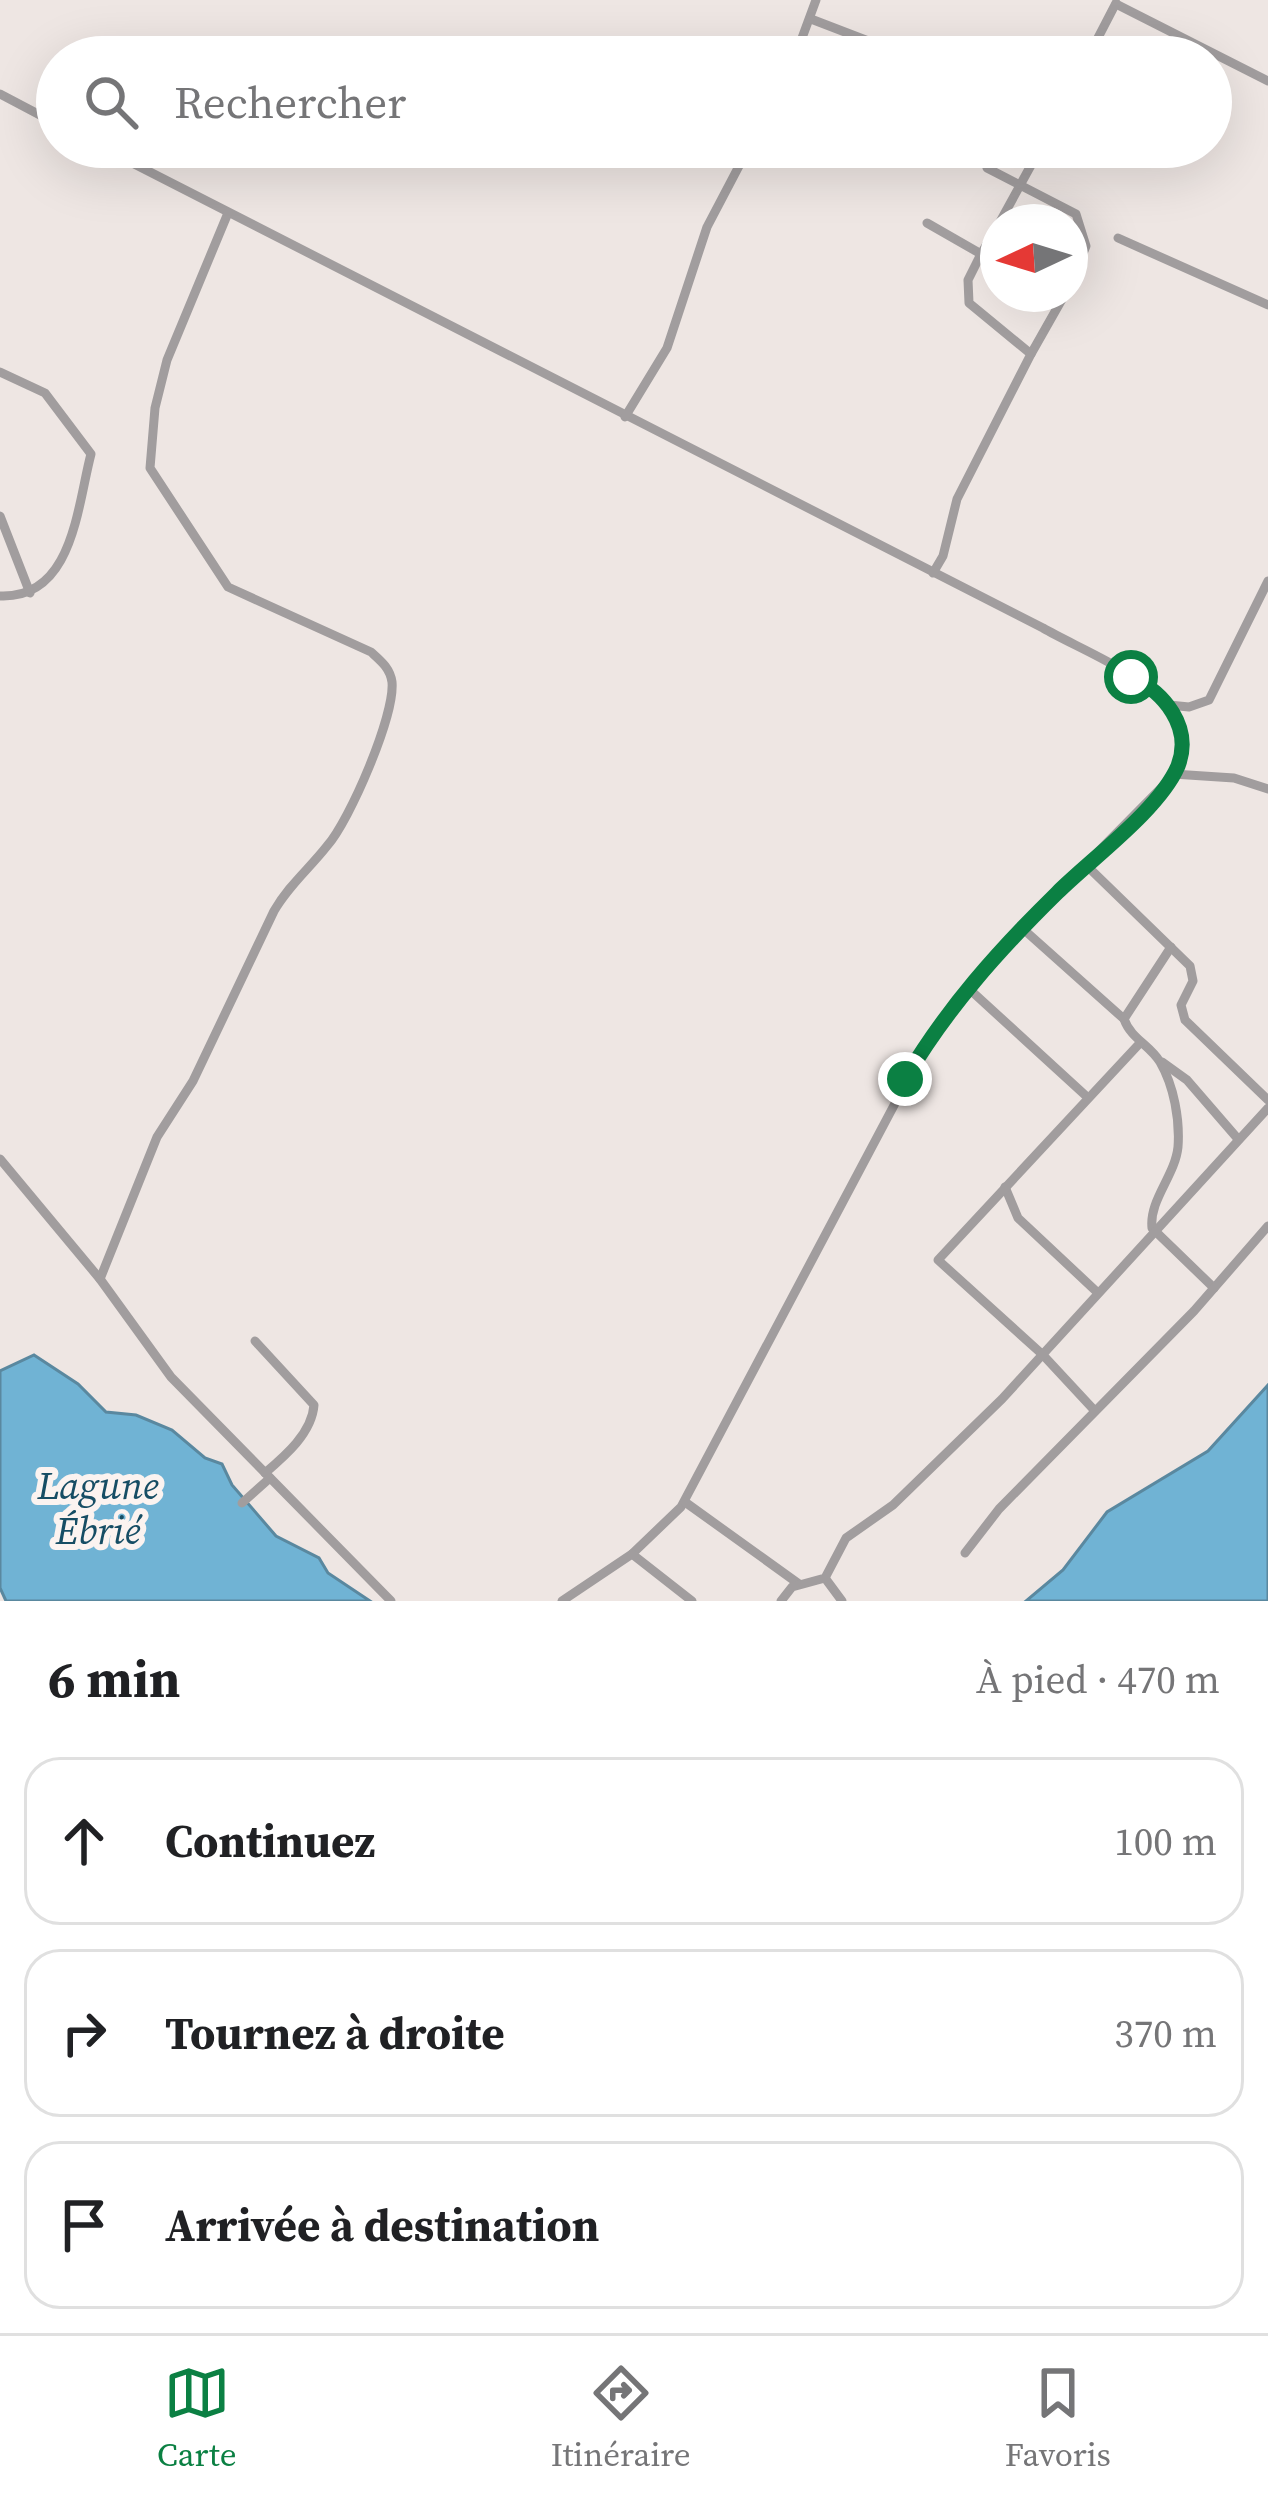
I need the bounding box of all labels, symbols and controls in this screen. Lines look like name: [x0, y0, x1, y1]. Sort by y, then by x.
search box: [36, 36, 1232, 168]
icon: search: [78, 69, 144, 135]
text: Rechercher: [174, 71, 406, 133]
north arrow: [980, 204, 1088, 312]
route start: [1104, 650, 1158, 704]
route end: [878, 1052, 932, 1106]
water label: Lagune Ébrié: [36, 1459, 159, 1557]
text: 6 min: [48, 1644, 180, 1714]
text: À pied · 470 m: [976, 1653, 1220, 1706]
icon: ahead: [51, 1808, 117, 1874]
text: Continuez: [165, 1810, 375, 1872]
text: 100 m: [1114, 1815, 1217, 1868]
icon: right: [51, 2000, 117, 2066]
text: Tournez à droite: [165, 2002, 505, 2064]
text: 370 m: [1114, 2007, 1217, 2060]
icon: arrive: [51, 2192, 117, 2258]
text: Arrivée à destination: [165, 2194, 599, 2256]
tab: Carte: [157, 2360, 237, 2477]
tab: Itinéraire: [551, 2360, 691, 2477]
tab: Favoris: [1005, 2360, 1111, 2477]

